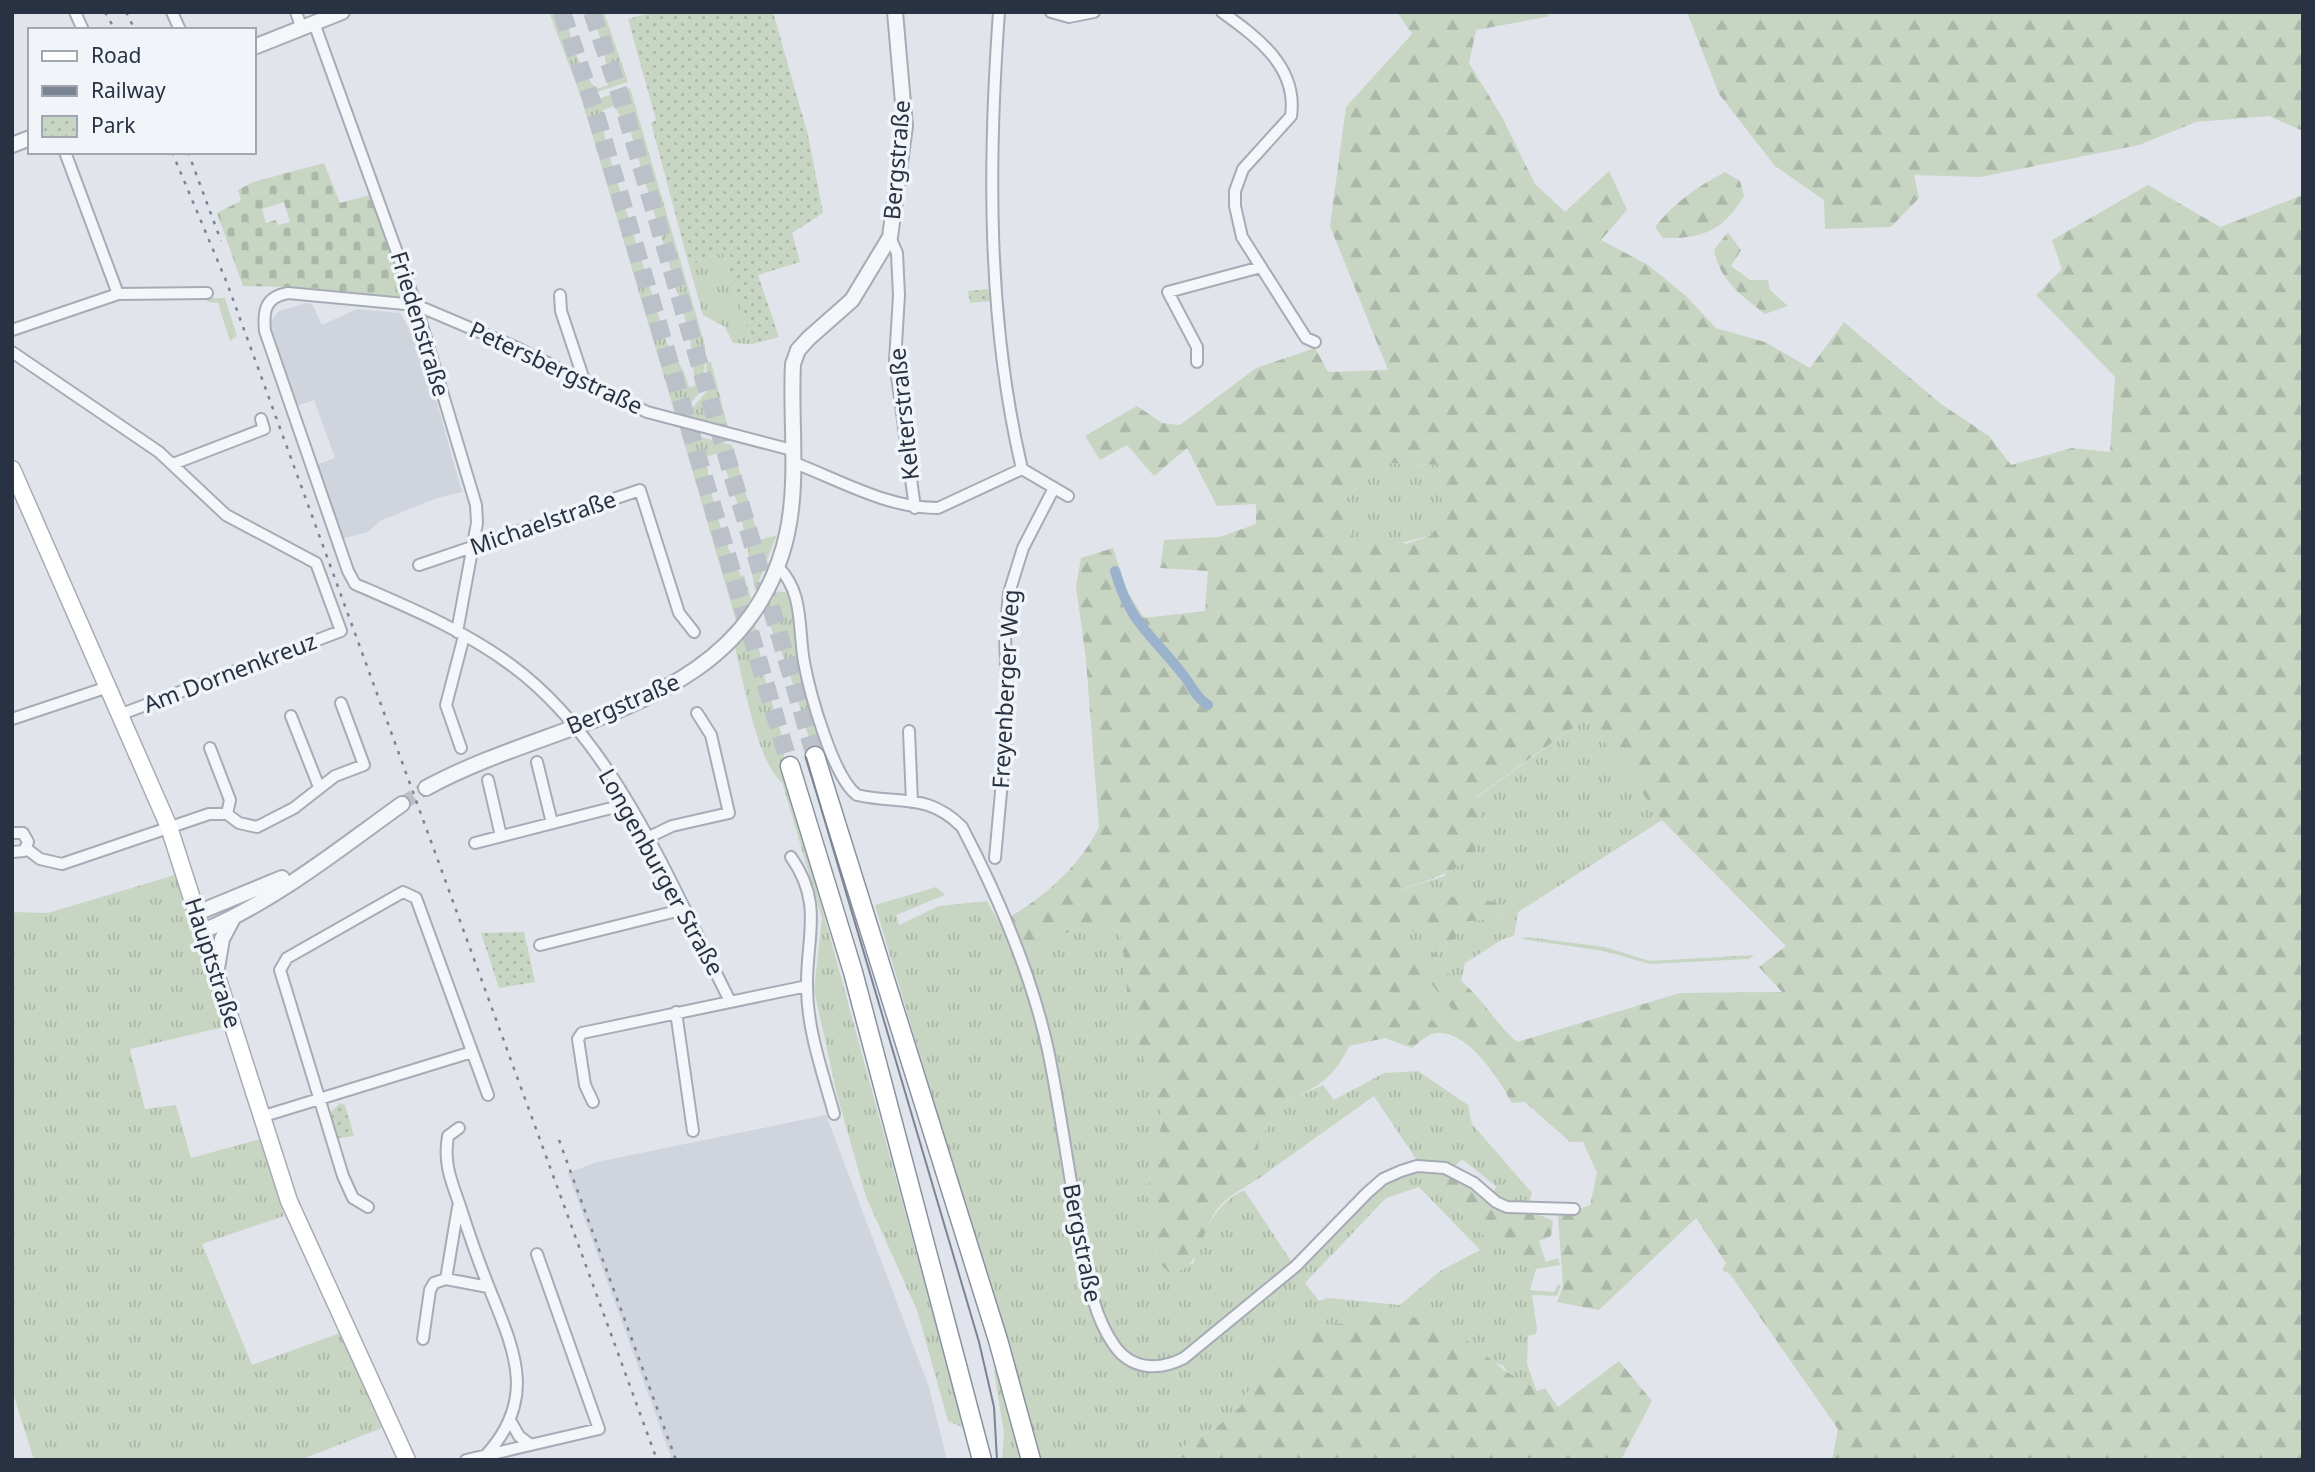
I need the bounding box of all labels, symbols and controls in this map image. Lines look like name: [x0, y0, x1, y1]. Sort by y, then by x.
legend: [28, 28, 256, 154]
text: Road: [91, 41, 141, 69]
text: Railway: [91, 76, 166, 104]
street label: Bergstraße: [875, 99, 917, 221]
text: Park: [91, 111, 136, 139]
street label: Friedenstraße: [384, 247, 458, 400]
street label: Petersbergstraße: [464, 313, 648, 421]
street label: Kelterstraße: [880, 346, 926, 482]
street label: Michaelstraße: [465, 482, 620, 562]
street label: Freyenberger Weg: [984, 589, 1026, 789]
street label: Am Dornenkreuz: [138, 624, 321, 720]
street label: Bergstraße: [561, 665, 684, 741]
street label: Longenburger Straße: [592, 762, 732, 981]
street label: Hauptstraße: [178, 893, 250, 1032]
street label: Bergstraße: [1056, 1181, 1110, 1305]

